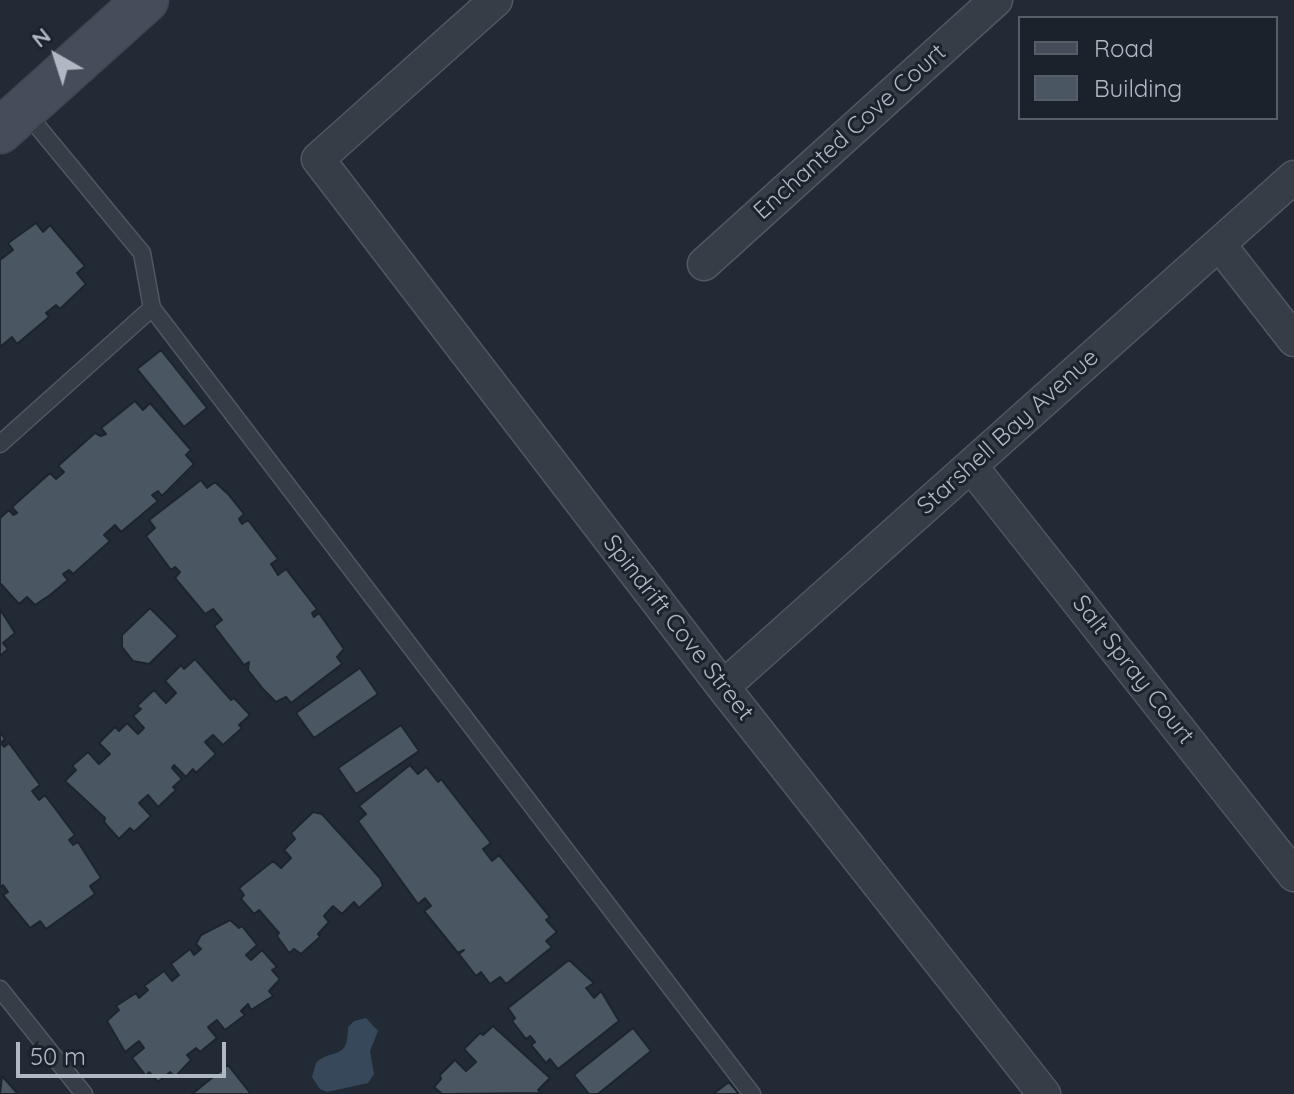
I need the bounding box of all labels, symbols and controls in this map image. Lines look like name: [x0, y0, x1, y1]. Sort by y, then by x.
north arrow: [16, 16, 96, 96]
legend: [1018, 16, 1278, 120]
text: N: [26, 21, 56, 53]
text: Road: [1094, 33, 1154, 63]
street label: Enchanted Cove Court: [748, 38, 952, 226]
text: Building: [1094, 73, 1182, 103]
street label: Starshell Bay Avenue: [911, 343, 1105, 521]
street label: Spindrift Cove Street: [597, 529, 759, 727]
street label: Salt Spray Court: [1066, 590, 1200, 750]
scale bar: [20, 1026, 230, 1076]
text: 50 m: [30, 1041, 86, 1071]

